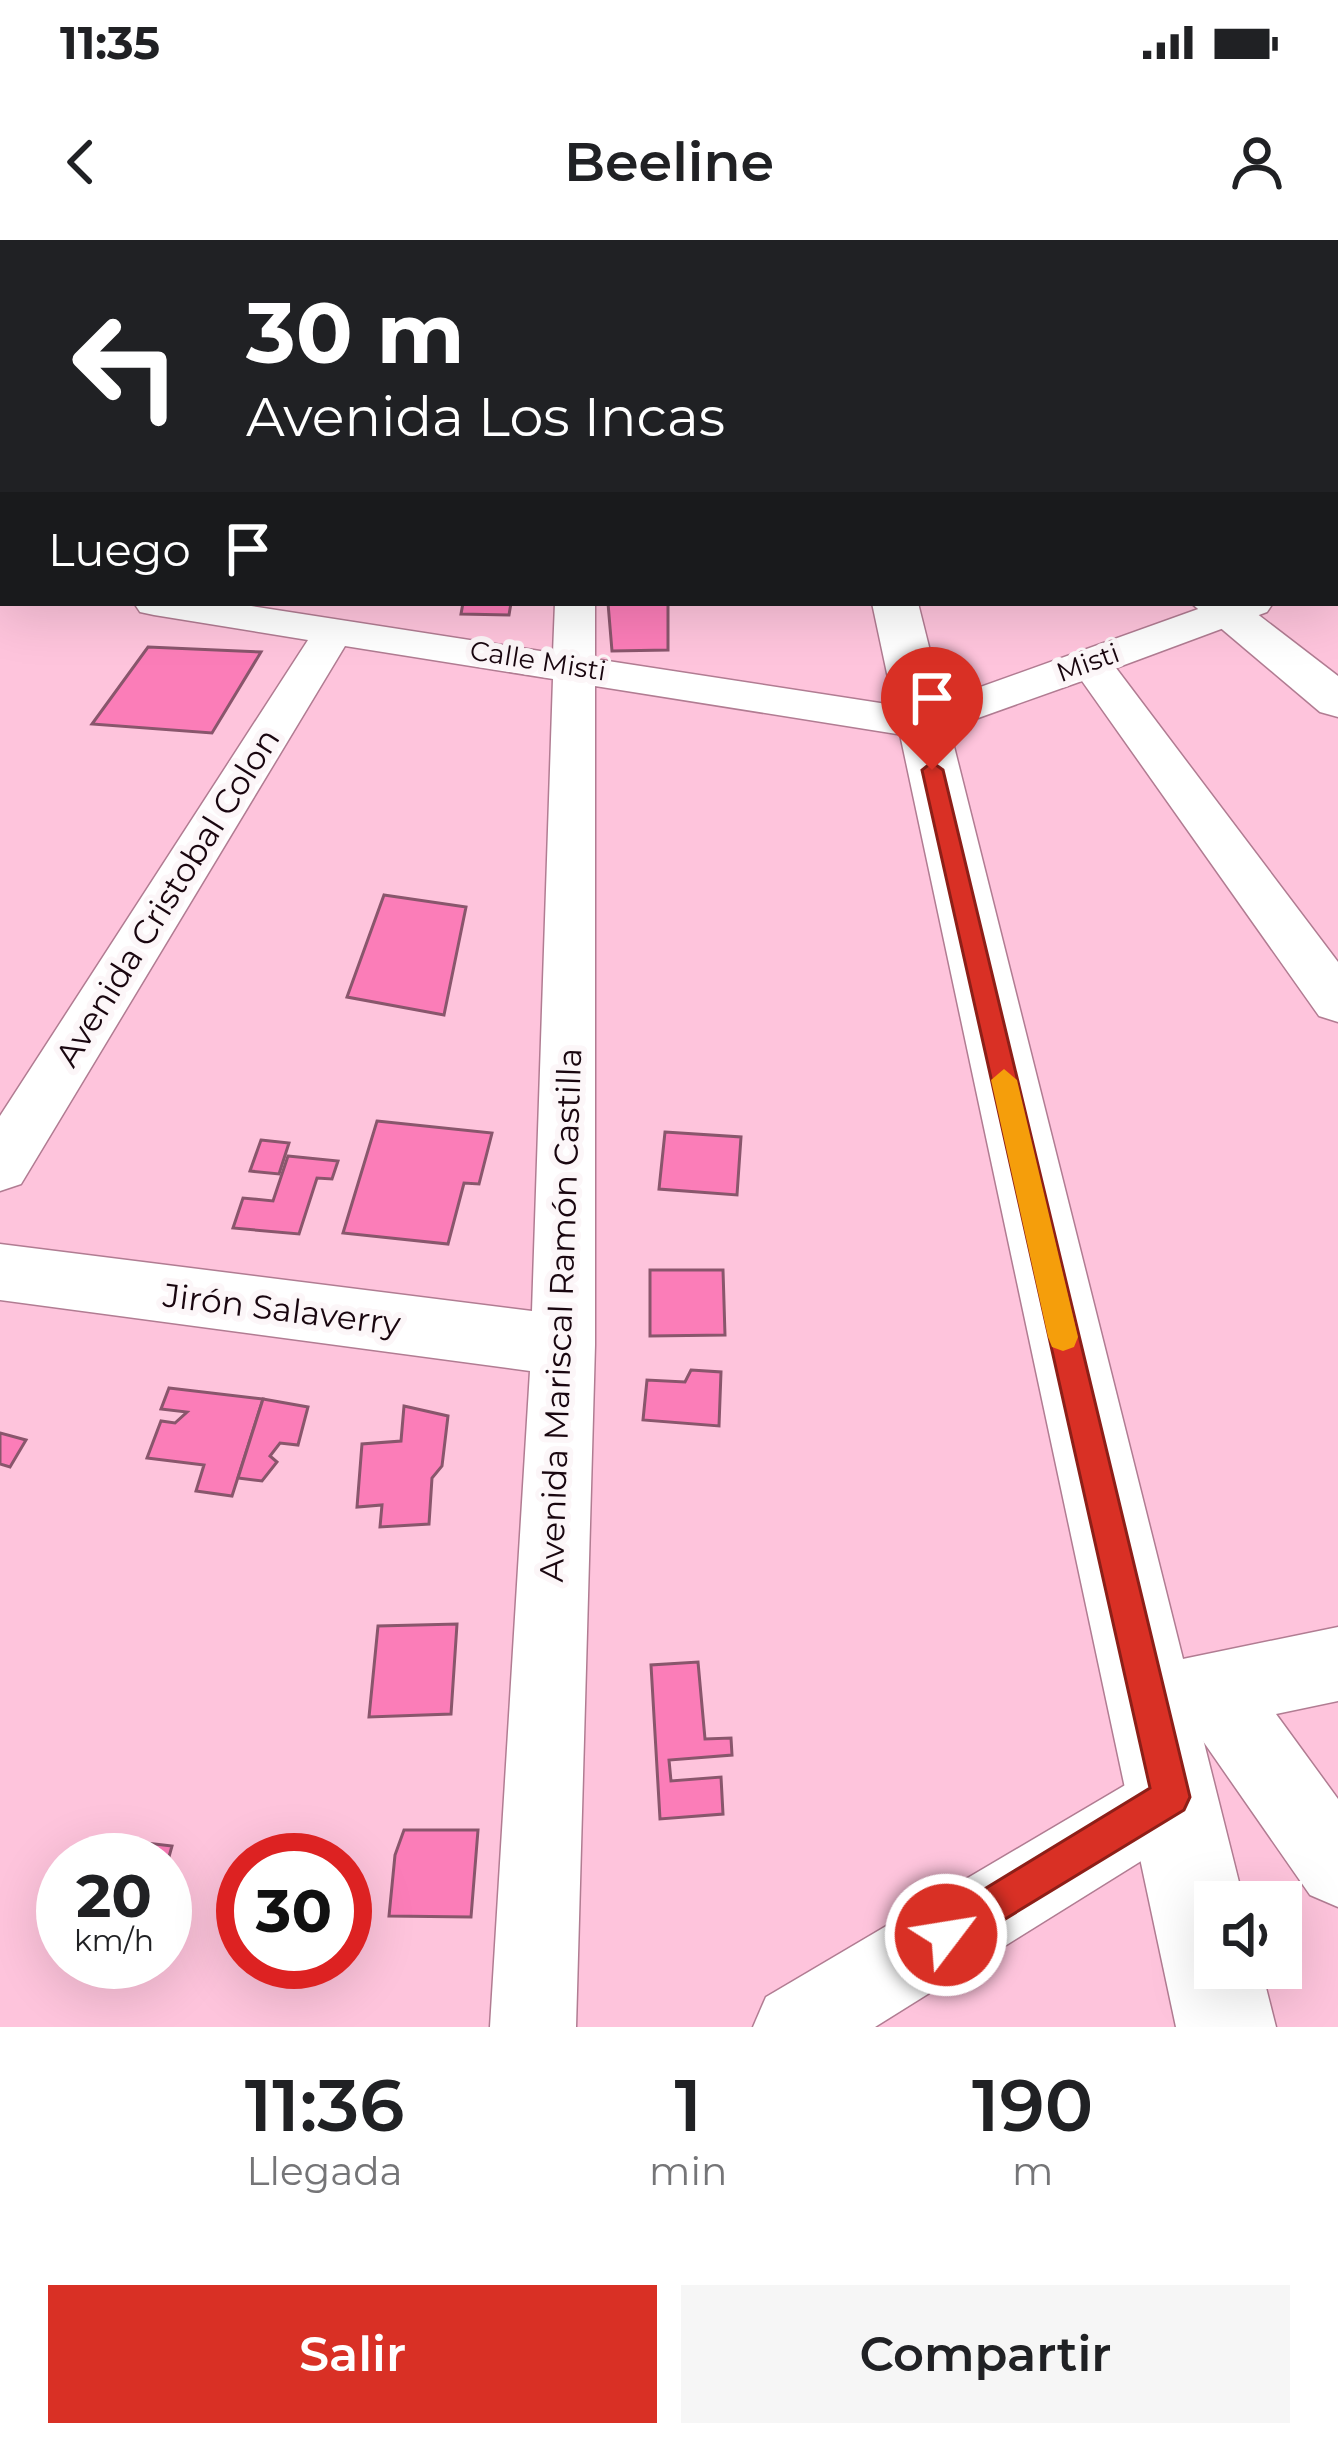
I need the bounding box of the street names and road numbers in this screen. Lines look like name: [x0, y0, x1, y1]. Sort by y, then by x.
street label: Calle Misti: [468, 633, 608, 688]
street label: Misti: [1052, 636, 1124, 689]
street label: Avenida Cristobal Colon: [46, 721, 288, 1073]
street label: Avenida Mariscal Ramón Castilla: [531, 1047, 589, 1583]
street label: Jirón Salaverry: [160, 1274, 403, 1343]

